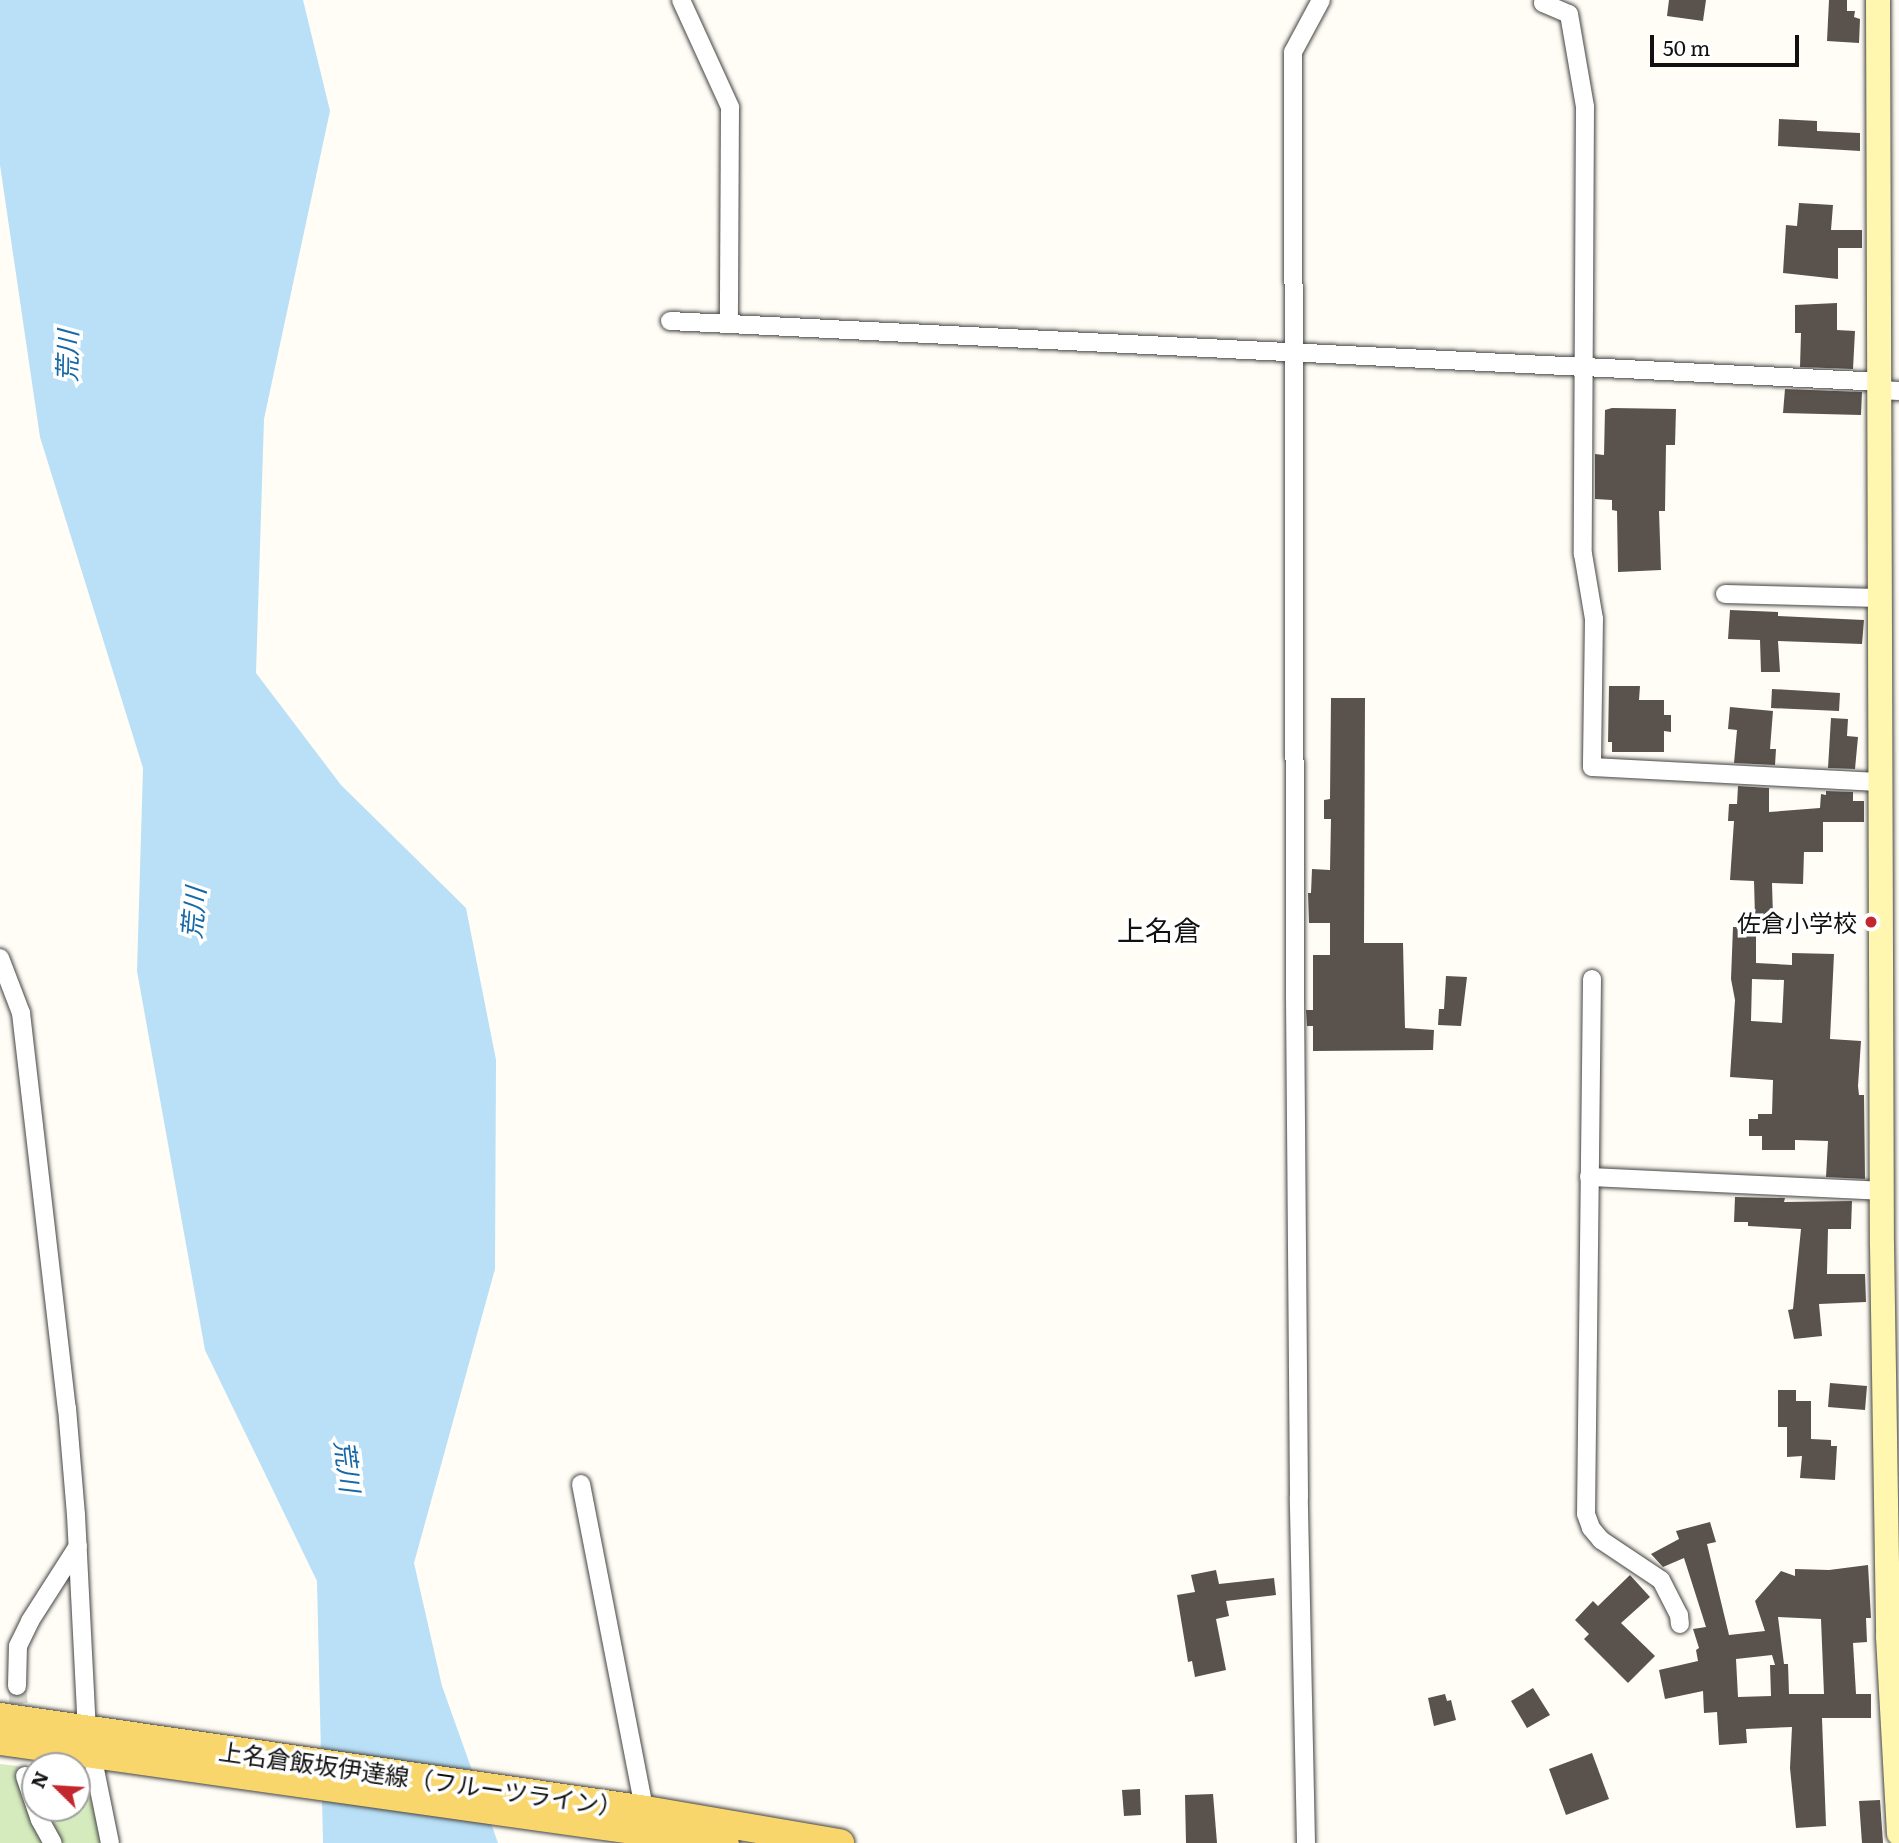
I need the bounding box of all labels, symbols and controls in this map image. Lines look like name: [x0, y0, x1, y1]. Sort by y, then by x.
scale bar: [1654, 21, 1803, 65]
text: 50 m: [1663, 31, 1710, 62]
water label: 荒川: [50, 330, 82, 382]
water label: 荒川: [174, 886, 210, 940]
place label: 佐倉小学校: [1737, 908, 1857, 936]
district label: 上名倉: [1117, 912, 1201, 946]
marker: 佐倉小学校: [1863, 914, 1879, 930]
water label: 荒川: [330, 1438, 368, 1494]
street label: 上名倉飯坂伊達線（フルーツライン）: [217, 1735, 625, 1821]
north arrow: [21, 1752, 91, 1822]
text: N: [23, 1766, 55, 1792]

